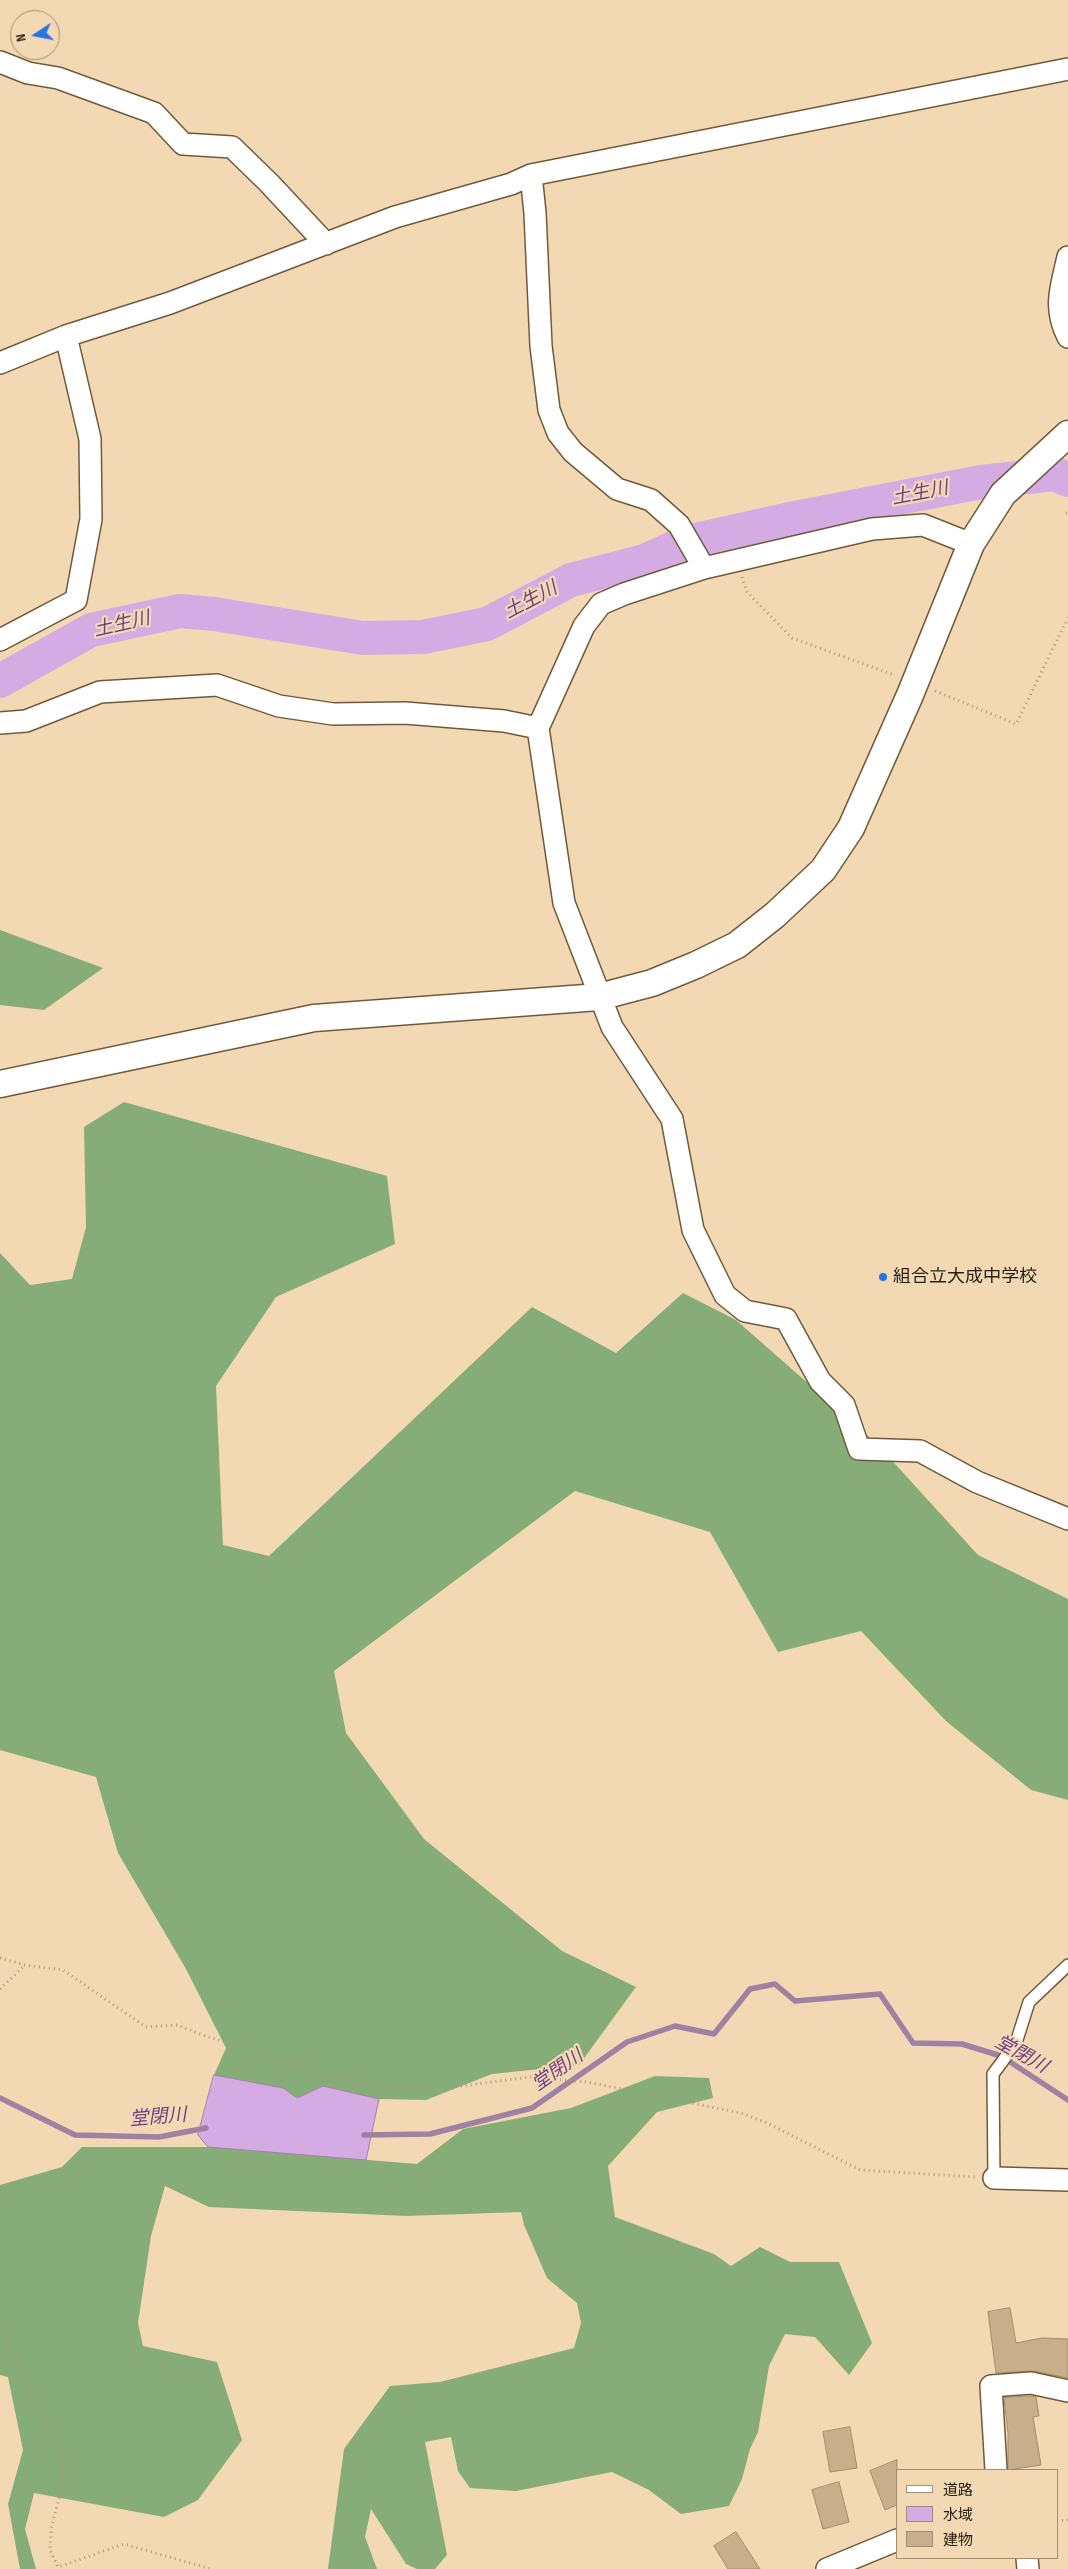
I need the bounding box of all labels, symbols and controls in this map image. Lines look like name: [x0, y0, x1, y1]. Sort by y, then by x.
north arrow: [10, 10, 60, 60]
text: N: [12, 32, 30, 43]
water label: 土生川: [890, 477, 950, 511]
water label: 土生川: [500, 578, 562, 624]
water label: 土生川: [92, 607, 152, 643]
place label: 組合立大成中学校: [893, 1266, 1037, 1288]
marker: 組合立大成中学校: [877, 1271, 889, 1283]
water label: 堂閉川: [991, 2031, 1051, 2079]
water label: 堂閉川: [528, 2045, 588, 2097]
water label: 堂閉川: [129, 2104, 187, 2132]
legend: [896, 2469, 1058, 2559]
text: 道路: [943, 2481, 973, 2500]
text: 水域: [943, 2506, 973, 2525]
text: 建物: [943, 2531, 973, 2550]

